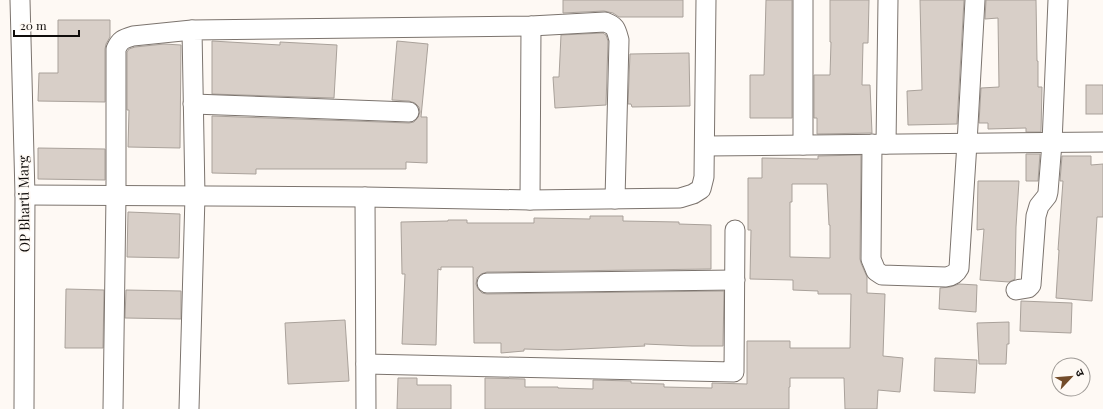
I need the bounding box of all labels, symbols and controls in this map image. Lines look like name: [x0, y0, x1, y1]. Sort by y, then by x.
scale bar: [14, 12, 79, 38]
text: 20 m: [20, 17, 47, 33]
street label: OP Bharti Marg: [13, 155, 34, 253]
north arrow: [1051, 357, 1091, 397]
text: उ: [1072, 366, 1089, 379]

